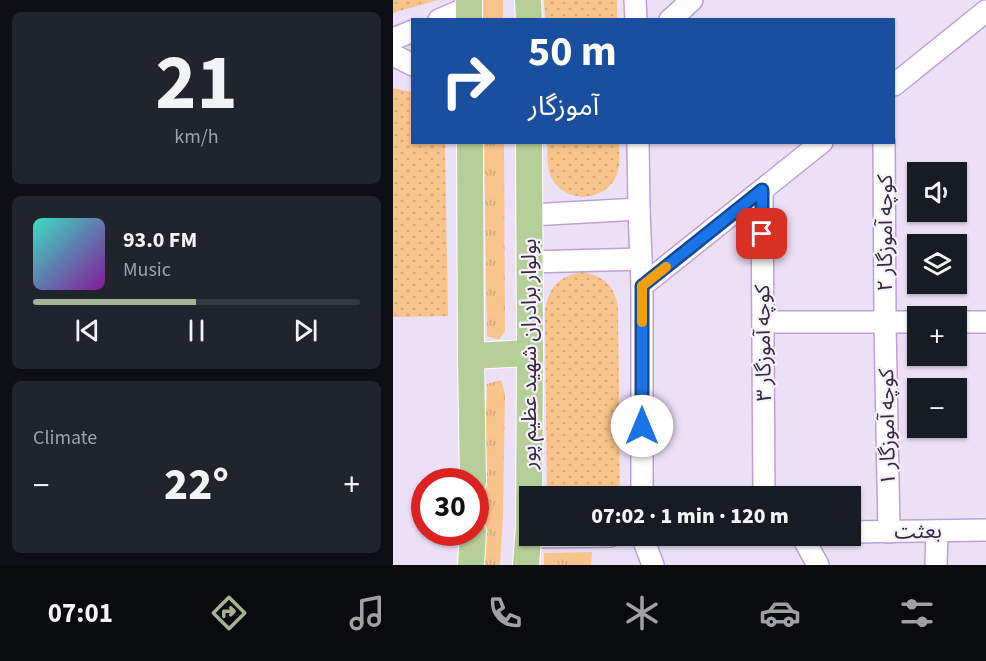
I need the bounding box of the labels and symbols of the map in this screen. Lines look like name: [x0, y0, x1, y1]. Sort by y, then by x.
street label: کوچه آموزگار ۲: [870, 174, 900, 291]
pin: [736, 208, 787, 259]
street label: بولوار برادران شهید عظیم‌ پور: [514, 239, 544, 470]
street label: کوچه آموزگار ۳: [747, 284, 779, 402]
street label: کوچه آموزگار ۱: [871, 368, 903, 486]
position arrow: [610, 394, 674, 458]
speed limit sign: 30: [411, 468, 489, 546]
street label: بعثت: [894, 516, 942, 546]

